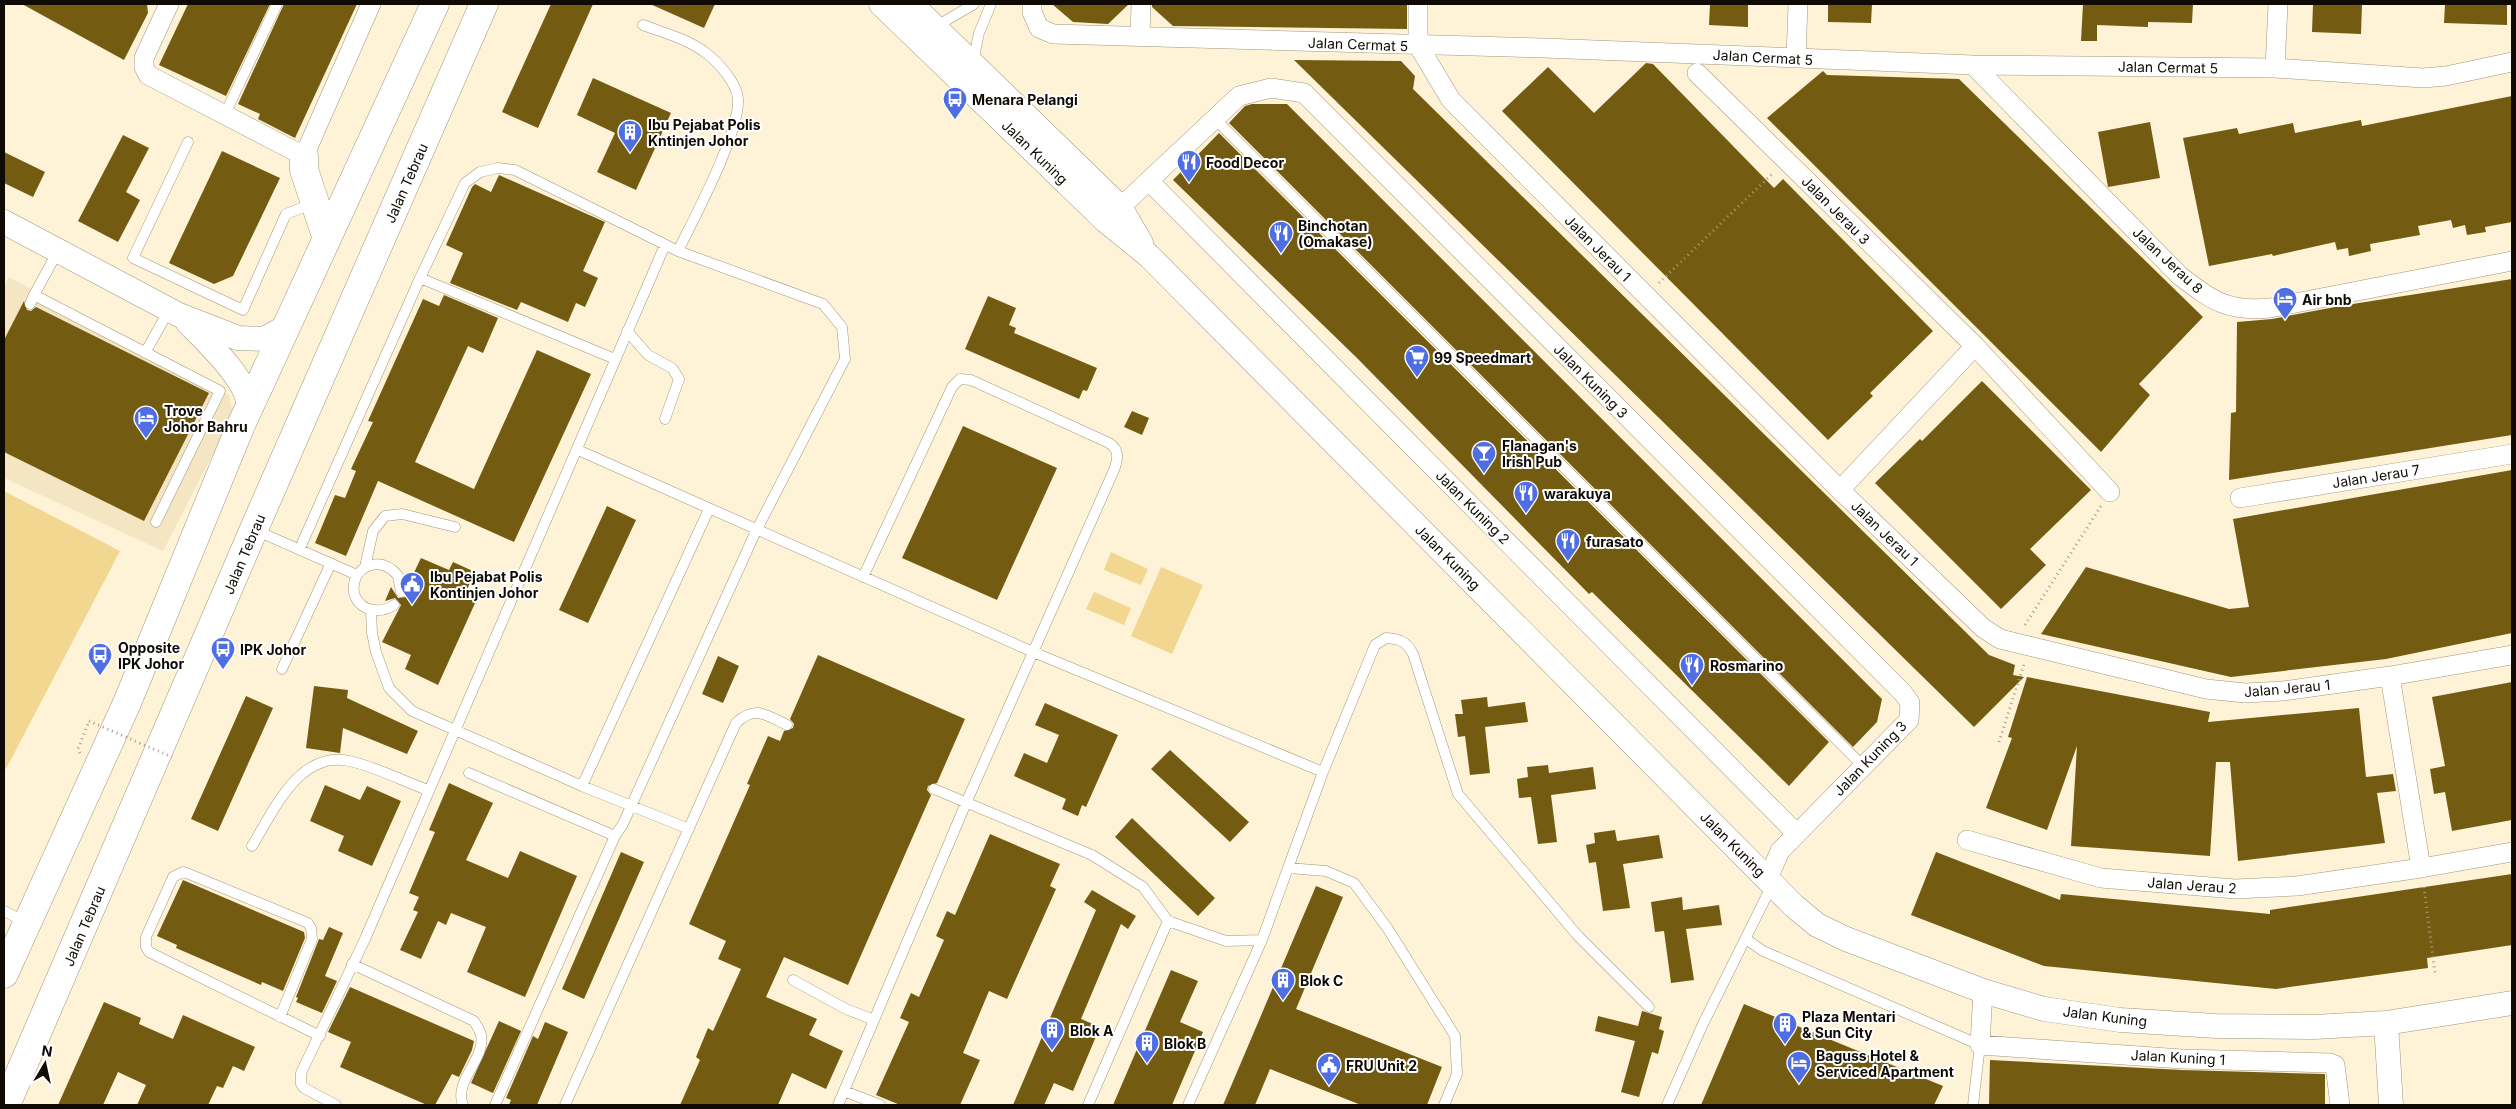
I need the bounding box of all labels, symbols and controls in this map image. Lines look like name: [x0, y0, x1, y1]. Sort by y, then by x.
street label: Jalan Cermat 5: [1308, 34, 1408, 54]
street label: Jalan Cermat 5: [1712, 46, 1814, 68]
street label: Jalan Cermat 5: [2118, 58, 2218, 76]
bus stop icon: Menara Pelangi: [942, 86, 968, 120]
place label: Menara Pelangi: [972, 91, 1078, 108]
place label: Ibu Pejabat Polis Kntinjen Johor: [648, 116, 761, 149]
street label: Jalan Kuning: [999, 116, 1071, 188]
building icon: Ibu Pejabat Polis Kntinjen Johor: [617, 119, 643, 153]
street label: Jalan Tebrau: [381, 141, 431, 225]
restaurant icon: Food Decor: [1176, 149, 1202, 183]
place label: Food Decor: [1206, 154, 1284, 171]
street label: Jalan Jerau 3: [1798, 172, 1874, 248]
street label: Jalan Jerau 1: [1561, 211, 1635, 285]
place label: Binchotan (Omakase): [1298, 217, 1373, 250]
restaurant icon: Binchotan (Omakase): [1268, 220, 1294, 254]
street label: Jalan Jerau 8: [2129, 223, 2207, 297]
hotel icon: Air bnb: [2272, 286, 2298, 320]
place label: Air bnb: [2302, 291, 2352, 308]
street label: Jalan Kuning 3: [1550, 340, 1632, 422]
supermarket icon: 99 Speedmart: [1404, 344, 1430, 378]
place label: 99 Speedmart: [1434, 349, 1531, 366]
place label: Trove Johor Bahru: [164, 402, 248, 435]
hotel icon: Trove Johor Bahru: [133, 405, 159, 439]
place label: Flanagan's Irish Pub: [1502, 437, 1577, 470]
bar icon: Flanagan's Irish Pub: [1471, 440, 1497, 474]
street label: Jalan Jerau 7: [2331, 461, 2421, 491]
street label: Jalan Kuning 2: [1433, 467, 1513, 547]
restaurant icon: warakuya: [1513, 480, 1539, 514]
place label: warakuya: [1544, 485, 1611, 502]
street label: Jalan Jerau 1: [1848, 497, 1922, 569]
street label: Jalan Tebrau: [219, 511, 269, 597]
street label: Jalan Kuning: [1412, 521, 1484, 593]
restaurant icon: furasato: [1555, 528, 1581, 562]
place label: furasato: [1586, 533, 1644, 550]
place label: Ibu Pejabat Polis Kontinjen Johor: [430, 568, 543, 601]
public building icon: Ibu Pejabat Polis Kontinjen Johor: [399, 571, 425, 605]
bus stop icon: IPK Johor: [210, 636, 236, 670]
place label: Opposite IPK Johor: [118, 639, 184, 672]
place label: IPK Johor: [240, 641, 306, 658]
bus stop icon: Opposite IPK Johor: [87, 642, 113, 676]
restaurant icon: Rosmarino: [1679, 652, 1705, 686]
place label: Rosmarino: [1710, 657, 1784, 674]
street label: Jalan Jerau 1: [2243, 676, 2331, 700]
street label: Jalan Kuning 3: [1830, 717, 1910, 799]
street label: Jalan Kuning: [1697, 808, 1769, 880]
street label: Jalan Jerau 2: [2147, 873, 2237, 897]
street label: Jalan Tebrau: [59, 883, 109, 969]
building icon: Blok C: [1270, 967, 1296, 1001]
place label: Blok C: [1300, 972, 1343, 989]
street label: Jalan Kuning: [2062, 1002, 2148, 1030]
place label: Plaza Mentari & Sun City: [1802, 1008, 1896, 1041]
building icon: Plaza Mentari & Sun City: [1772, 1011, 1798, 1045]
building icon: Blok A: [1039, 1017, 1065, 1051]
place label: Blok A: [1070, 1022, 1114, 1039]
building icon: Blok B: [1134, 1030, 1160, 1064]
place label: Blok B: [1164, 1035, 1206, 1052]
north arrow: [20, 1039, 70, 1089]
text: N: [41, 1041, 54, 1060]
street label: Jalan Kuning 1: [2130, 1046, 2226, 1068]
place label: Baguss Hotel & Serviced Apartment: [1816, 1047, 1954, 1080]
hotel icon: Baguss Hotel & Serviced Apartment: [1786, 1050, 1812, 1084]
public building icon: FRU Unit 2: [1316, 1052, 1342, 1086]
place label: FRU Unit 2: [1346, 1057, 1417, 1074]

